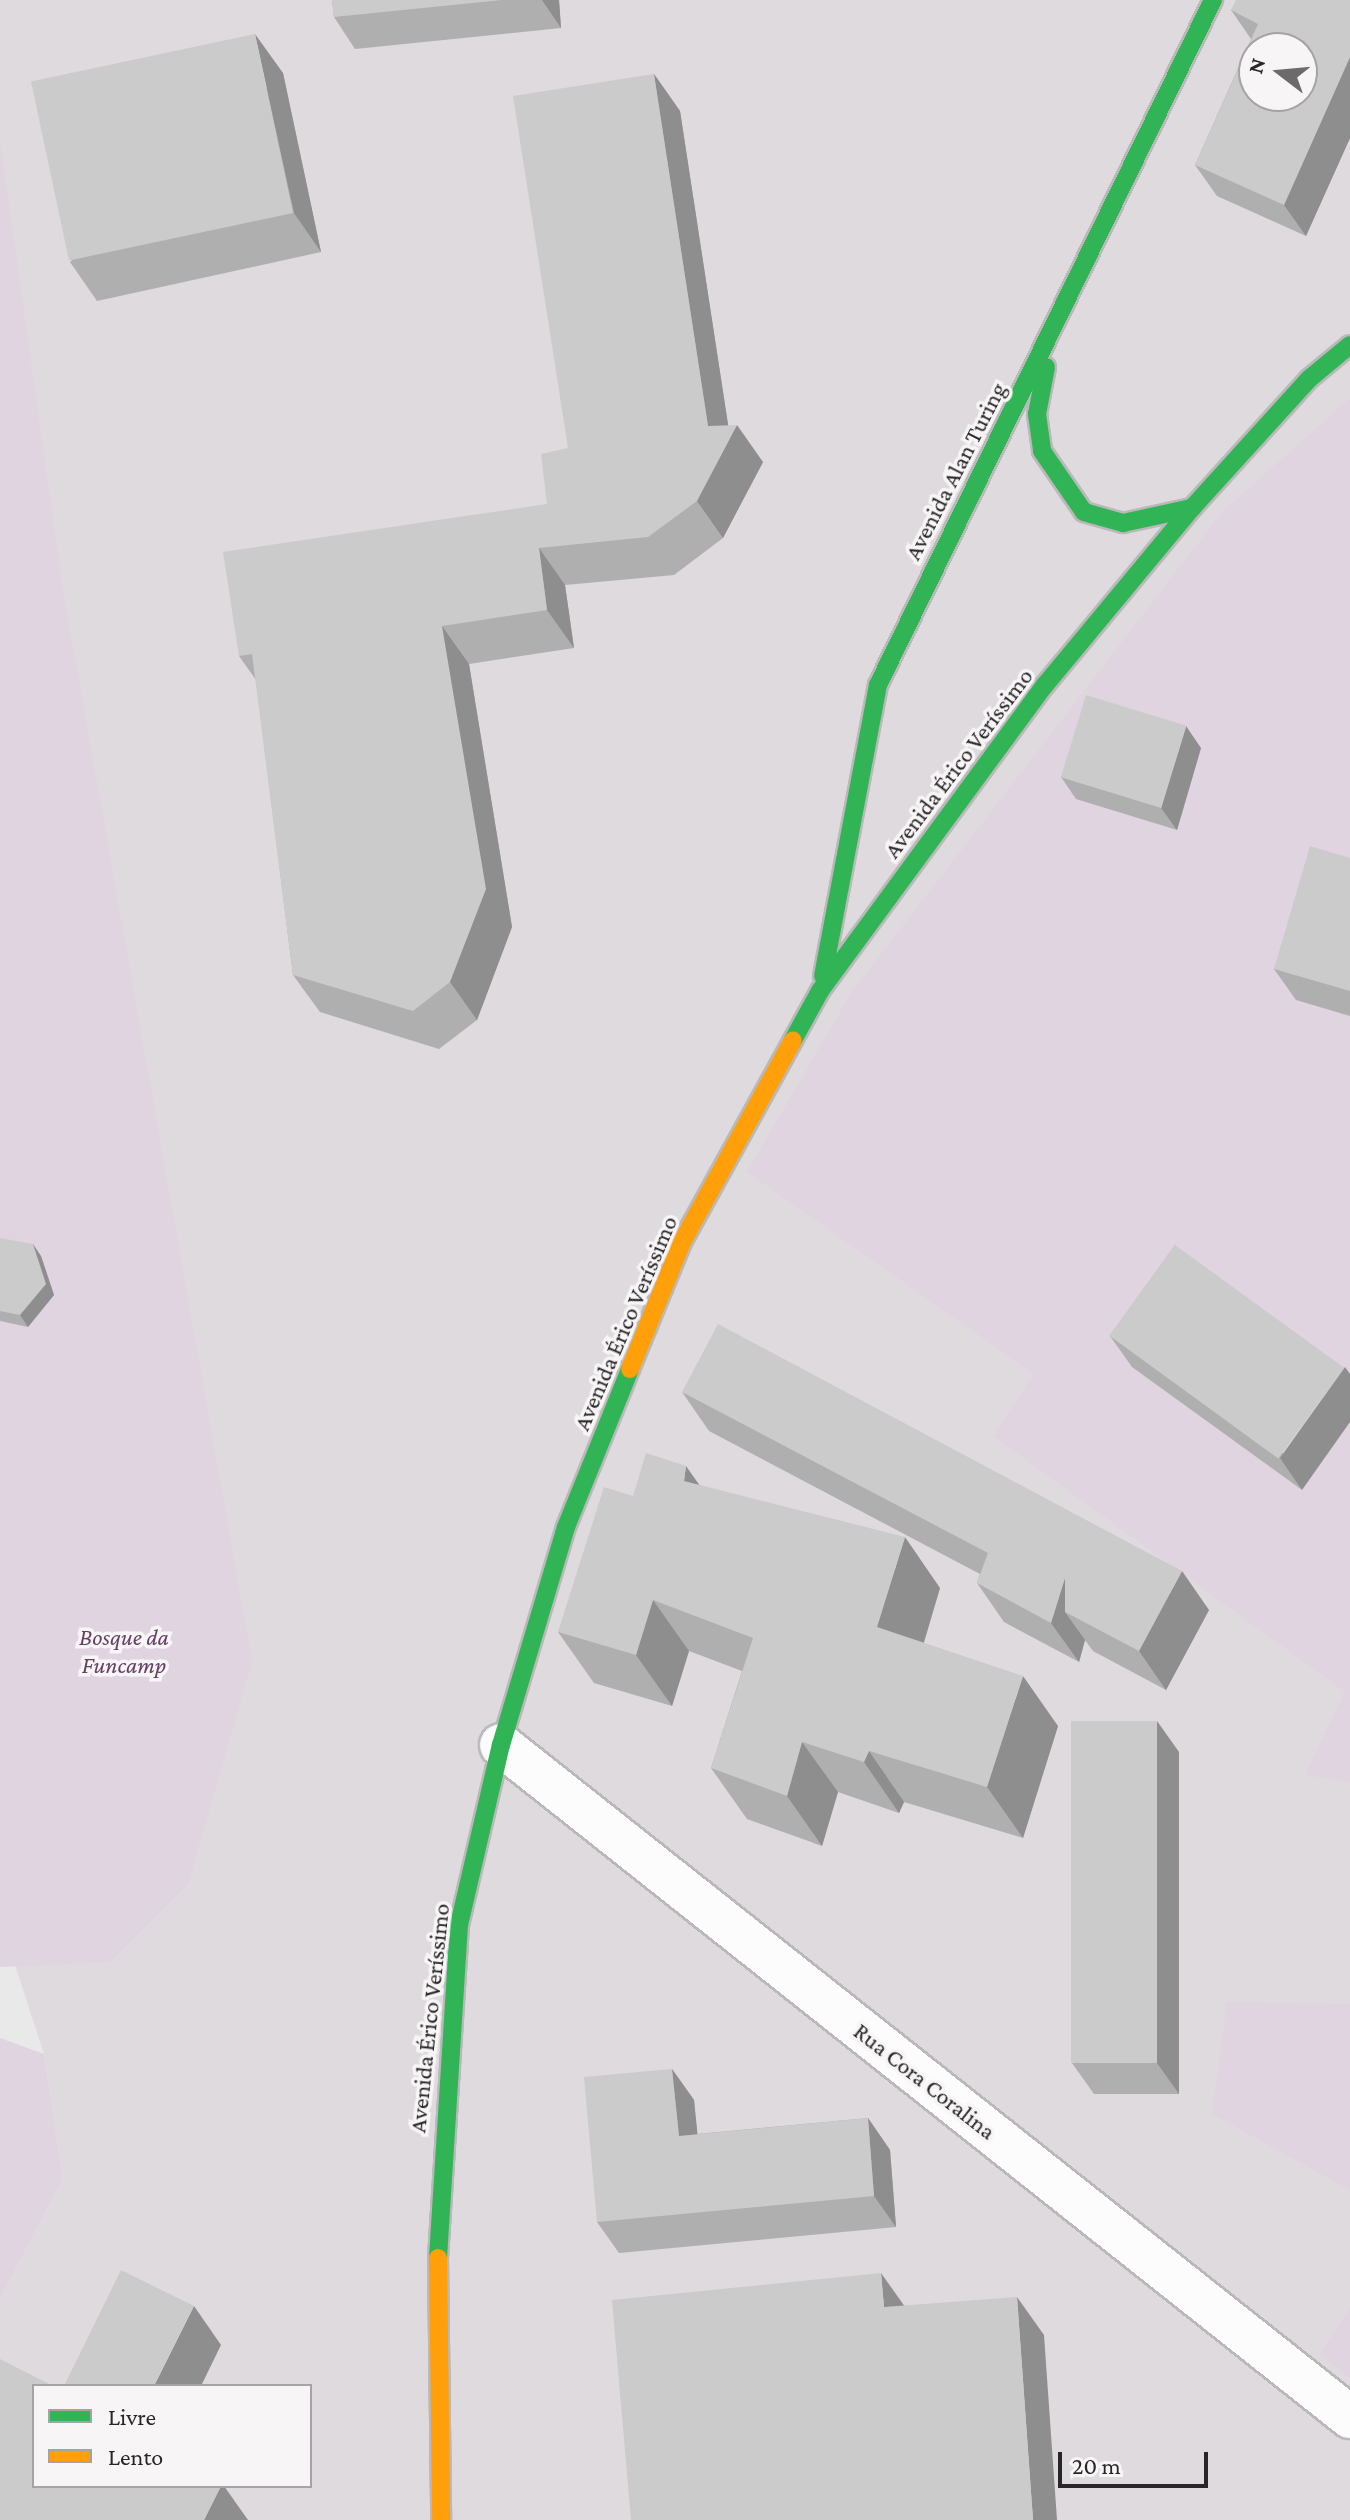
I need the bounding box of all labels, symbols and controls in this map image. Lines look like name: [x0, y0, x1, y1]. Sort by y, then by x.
north arrow: [1238, 32, 1318, 112]
text: N: [1242, 55, 1270, 76]
street label: Avenida Alan Turing: [898, 377, 1012, 565]
street label: Avenida Érico Veríssimo: [877, 662, 1039, 864]
street label: Avenida Érico Veríssimo: [567, 1211, 683, 1435]
park label: Bosque da Funcamp: [79, 1623, 169, 1679]
street label: Avenida Érico Veríssimo: [403, 1902, 455, 2134]
street label: Rua Cora Coralina: [848, 2017, 1002, 2145]
legend: [32, 2384, 312, 2488]
text: Livre: [108, 2403, 156, 2430]
scale bar: [1062, 2436, 1212, 2486]
text: Lento: [108, 2443, 163, 2470]
text: 20 m: [1072, 2452, 1121, 2479]

